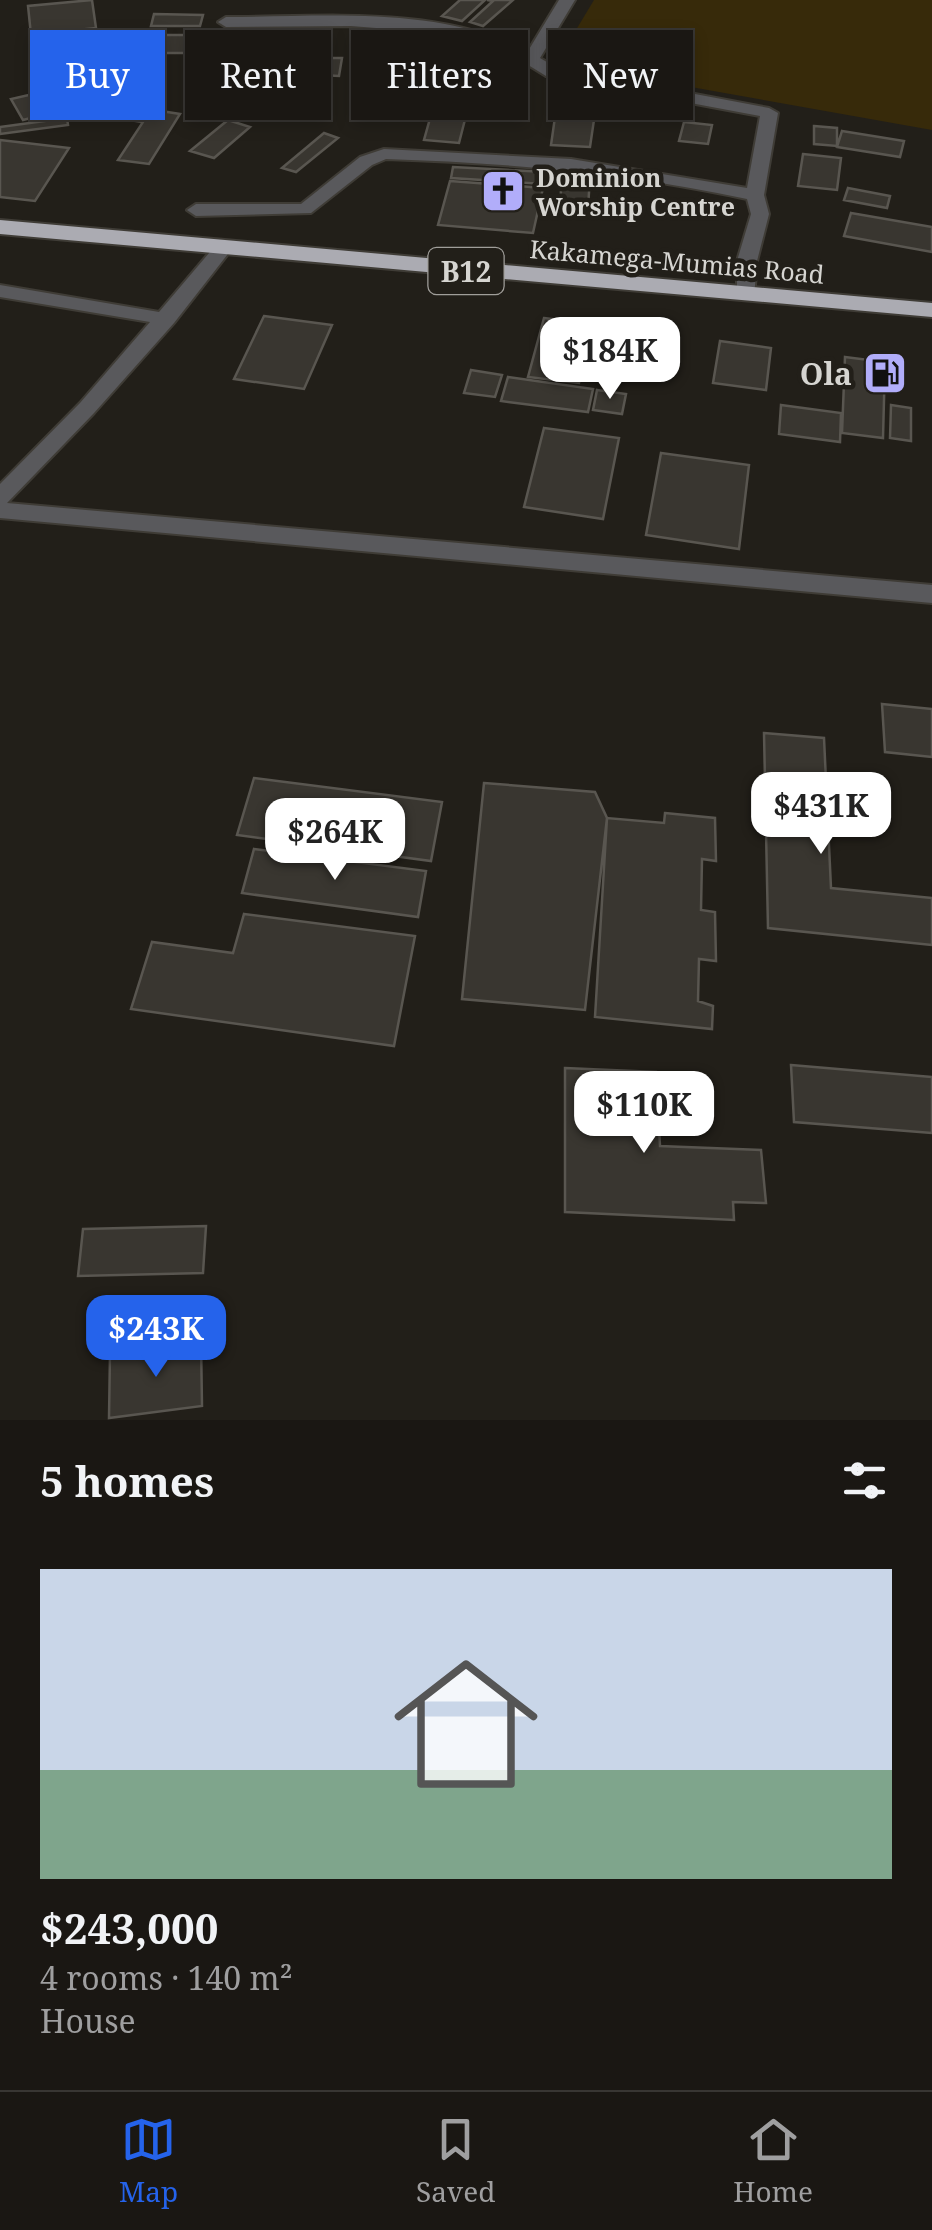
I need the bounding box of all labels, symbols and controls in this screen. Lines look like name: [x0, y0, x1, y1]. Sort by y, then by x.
chip: Buy: [30, 30, 165, 120]
chip: Rent: [185, 30, 331, 120]
chip: Filters: [351, 30, 528, 120]
chip: New: [548, 30, 693, 120]
place label: Dominion Worship Centre: [536, 160, 735, 223]
church icon: Dominion Worship Centre: [480, 168, 526, 214]
street label: Kakamega-Mumias Road: [528, 231, 826, 291]
road number: B12: [428, 248, 504, 294]
pin: $184K: [540, 317, 680, 402]
text: $184K: [562, 328, 658, 371]
fuel station icon: Ola: [862, 350, 908, 396]
place label: Ola: [800, 353, 852, 394]
pin: $431K: [751, 772, 891, 857]
text: $431K: [773, 783, 869, 826]
pin: $264K: [265, 798, 405, 883]
text: $264K: [287, 809, 383, 852]
pin: $110K: [574, 1071, 714, 1156]
text: $110K: [596, 1082, 692, 1125]
pin: $243K: [86, 1295, 226, 1380]
text: $243K: [108, 1306, 204, 1349]
text: 5 homes: [40, 1452, 214, 1509]
icon: filters: [837, 1453, 892, 1508]
icon: home: [376, 1634, 556, 1814]
text: $243,000: [40, 1899, 218, 1956]
text: 4 rooms · 140 m²: [40, 1956, 293, 1999]
text: House: [40, 1999, 136, 2042]
tab: Map: [119, 2112, 178, 2210]
tab: Saved: [416, 2112, 495, 2210]
tab: Home: [733, 2112, 813, 2210]

